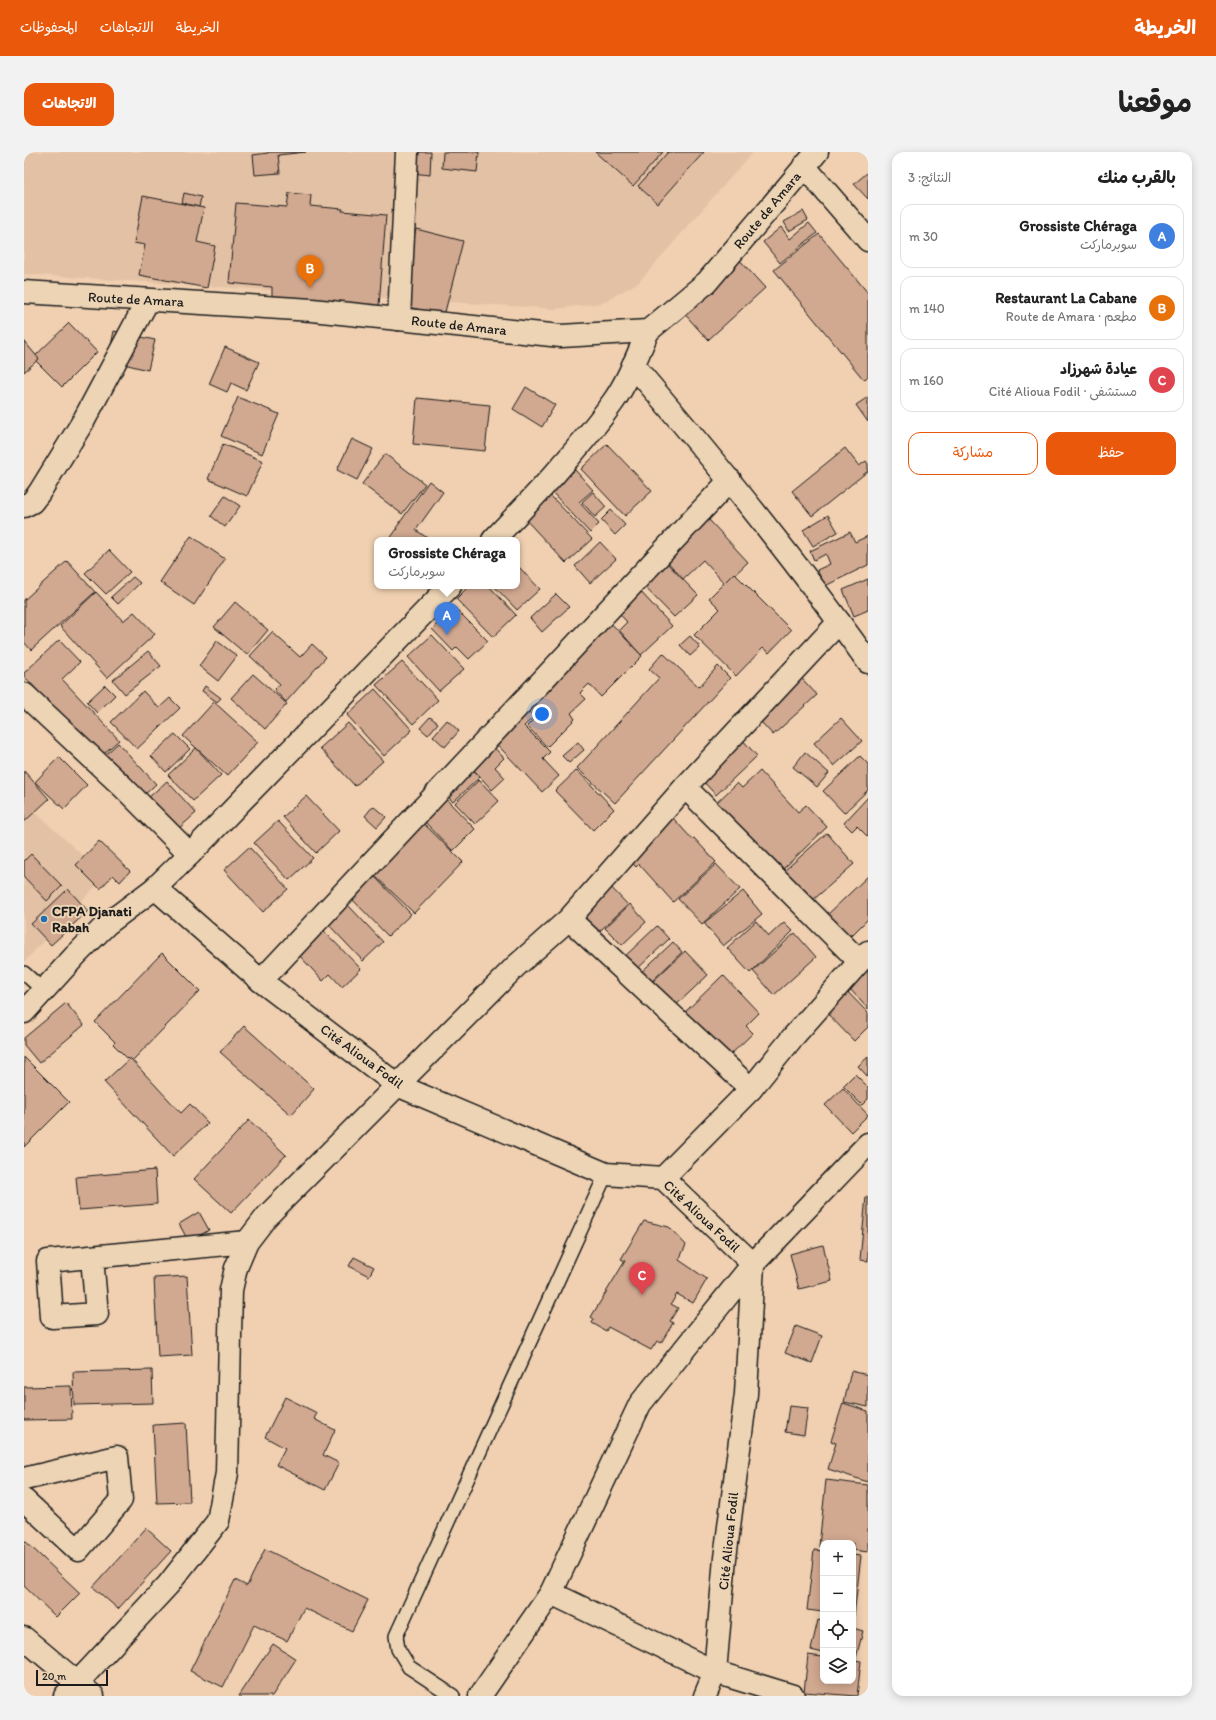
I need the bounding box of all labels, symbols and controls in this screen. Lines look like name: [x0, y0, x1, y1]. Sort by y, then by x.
text: الخريطة: [1134, 16, 1196, 39]
text: المحفوظات: [20, 19, 78, 36]
text: الاتجاهات: [100, 19, 154, 36]
text: الخريطة: [176, 19, 219, 36]
button: الاتجاهات: [24, 83, 114, 126]
text: موقعنا: [1118, 85, 1192, 119]
street label: Route de Amara: [730, 167, 805, 253]
text: بالقرب منك: [1098, 167, 1176, 187]
text: النتائج: 3: [908, 170, 951, 185]
text: Grossiste Chéraga: [1019, 217, 1137, 235]
text: 30 m: [909, 229, 938, 244]
text: A: [1158, 229, 1166, 244]
text: سوبرماركت: [1080, 237, 1137, 252]
pin: B: [297, 255, 323, 288]
street label: Route de Amara: [88, 288, 185, 311]
text: Restaurant La Cabane: [995, 289, 1137, 307]
text: 140 m: [909, 301, 945, 316]
text: B: [1158, 301, 1166, 316]
text: مطعم · Route de Amara: [1006, 309, 1137, 324]
street label: Route de Amara: [410, 312, 508, 339]
text: عيادة شهرزاد: [1060, 360, 1137, 378]
text: 160 m: [909, 373, 944, 388]
text: C: [1158, 373, 1166, 388]
text: مستشفى · Cité Alioua Fodil: [989, 384, 1137, 399]
button: مشاركة: [908, 432, 1038, 475]
button: حفظ: [1046, 432, 1176, 475]
popup: [374, 537, 520, 589]
text: Grossiste Chéraga: [388, 544, 506, 562]
text: سوبرماركت: [388, 564, 445, 579]
pin: A: [434, 602, 460, 635]
your location: [532, 704, 552, 724]
place label: CFPA Djanati Rabah: [52, 903, 132, 936]
marker: CFPA Djanati Rabah: [39, 914, 49, 924]
street label: Cité Alioua Fodil: [317, 1021, 407, 1092]
street label: Cité Alioua Fodil: [660, 1177, 744, 1256]
pin: C: [629, 1262, 655, 1295]
street label: Cité Alioua Fodil: [715, 1491, 742, 1591]
map controls: [820, 1540, 856, 1684]
button: +: [820, 1540, 856, 1576]
button: −: [820, 1576, 856, 1612]
button: locate: [820, 1612, 856, 1648]
button: layers: [820, 1648, 856, 1684]
scale bar: [36, 1668, 108, 1687]
text: 20 m: [42, 1670, 66, 1683]

